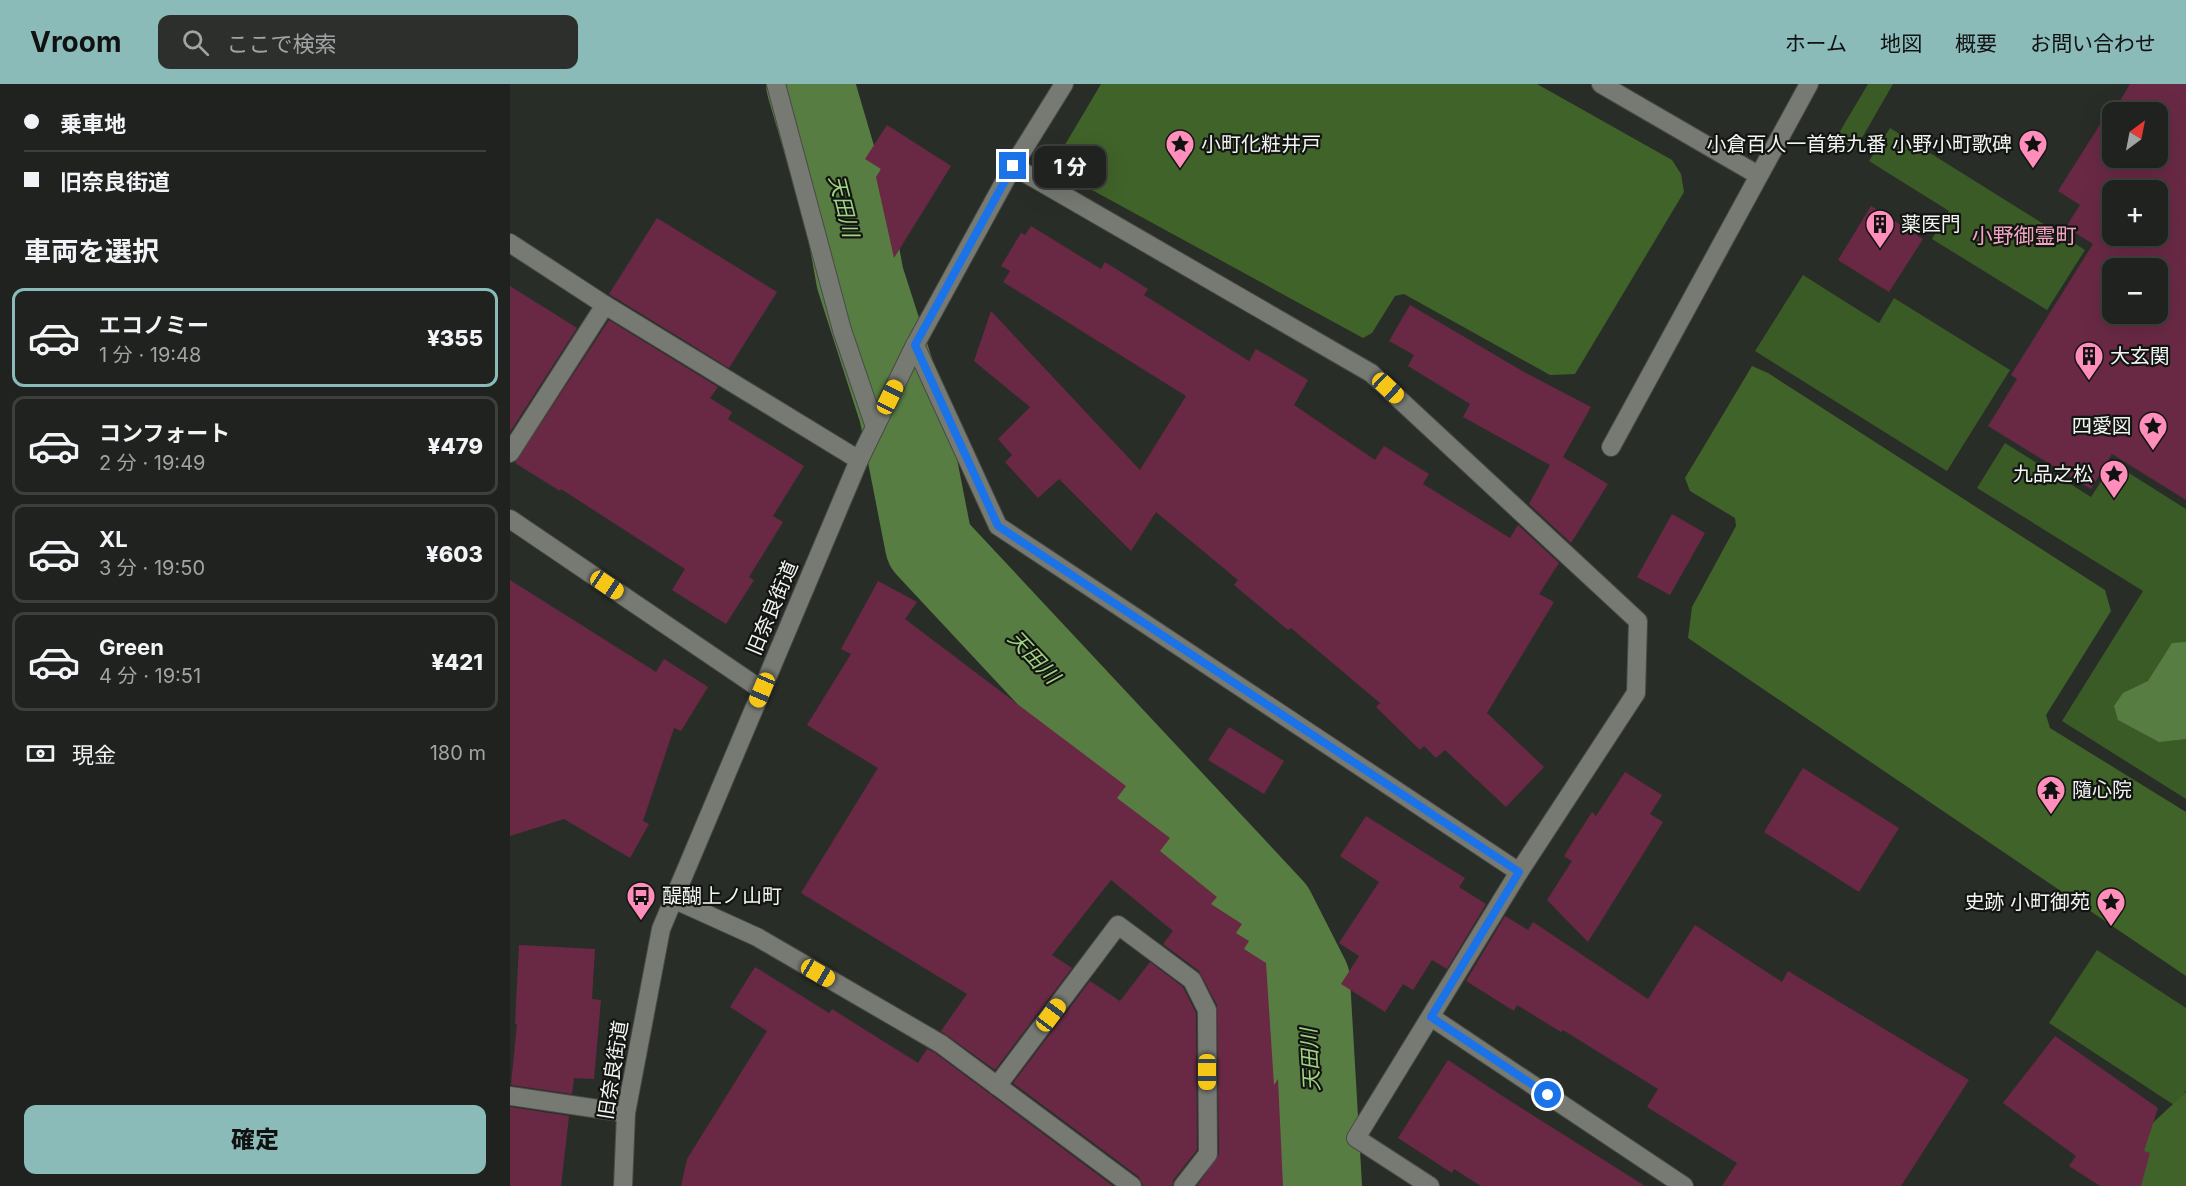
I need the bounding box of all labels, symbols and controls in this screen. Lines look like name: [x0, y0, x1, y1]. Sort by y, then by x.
search box: [158, 15, 578, 69]
text: Vroom: [30, 25, 122, 59]
icon: search: [179, 26, 212, 59]
text: ここで検索: [227, 31, 337, 57]
text: ホーム: [1785, 31, 1847, 56]
text: 地図: [1880, 31, 1922, 56]
text: 概要: [1955, 31, 1997, 56]
text: お問い合わせ: [2030, 31, 2156, 56]
north arrow: [2102, 102, 2168, 168]
map controls: [2102, 102, 2168, 324]
text: 乗車地: [60, 111, 126, 137]
place icon: 小町化粧井戸: [1164, 128, 1196, 170]
place icon: 小倉百人一首第九番 小野小町歌碑: [2017, 128, 2049, 170]
place label: 小町化粧井戸: [1201, 132, 1321, 156]
place label: 小倉百人一首第九番 小野小町歌碑: [1706, 132, 2012, 156]
callout: 1 分: [1034, 145, 1106, 187]
route end: [999, 152, 1026, 179]
text: 1 分: [1053, 155, 1087, 179]
text: 旧奈良街道: [60, 169, 170, 195]
water label: 天田川: [824, 172, 864, 242]
button: +: [2102, 180, 2168, 246]
building icon: 薬医門: [1864, 208, 1896, 250]
place label: 薬医門: [1901, 212, 1961, 236]
district label: 小野御霊町: [1972, 223, 2077, 248]
text: 車両を選択: [24, 235, 159, 268]
button: −: [2102, 258, 2168, 324]
icon: car: [27, 311, 81, 365]
text: エコノミー: [99, 312, 209, 338]
text: ¥355: [427, 325, 483, 351]
building icon: 大玄関: [2073, 340, 2105, 382]
text: 1 分 · 19:48: [99, 343, 201, 367]
place label: 大玄関: [2110, 344, 2170, 368]
car: [1369, 369, 1407, 407]
car: [874, 377, 906, 417]
place icon: 四愛図: [2137, 410, 2169, 452]
place label: 四愛図: [2072, 414, 2132, 438]
icon: car: [27, 419, 81, 473]
text: コンフォート: [99, 420, 230, 446]
text: ¥479: [428, 433, 483, 459]
text: 2 分 · 19:49: [99, 451, 205, 475]
place icon: 九品之松: [2098, 458, 2130, 500]
place label: 九品之松: [2013, 462, 2093, 486]
text: XL: [99, 526, 128, 552]
icon: car: [27, 527, 81, 581]
text: ¥603: [426, 541, 483, 567]
text: 3 分 · 19:50: [99, 556, 205, 580]
street label: 旧奈良街道: [741, 557, 803, 659]
car: [587, 567, 627, 603]
water label: 天田川: [1003, 625, 1066, 690]
text: Green: [99, 634, 164, 660]
icon: car: [27, 635, 81, 689]
text: ¥421: [431, 649, 483, 675]
text: 4 分 · 19:51: [99, 664, 201, 688]
car: [747, 670, 777, 710]
icon: cash: [24, 737, 57, 770]
text: 180 m: [430, 741, 486, 765]
text: 現金: [72, 742, 116, 768]
temple icon: 隨心院: [2035, 774, 2067, 816]
place label: 隨心院: [2072, 778, 2132, 802]
bus stop icon: 醍醐上ノ山町: [625, 880, 657, 922]
place label: 醍醐上ノ山町: [662, 884, 782, 908]
place icon: 史跡 小町御苑: [2095, 886, 2127, 928]
place label: 史跡 小町御苑: [1964, 890, 2090, 914]
car: [798, 956, 838, 990]
car: [1033, 995, 1069, 1035]
street label: 旧奈良街道: [593, 1019, 633, 1121]
water label: 天田川: [1296, 1026, 1324, 1092]
car: [1198, 1054, 1216, 1090]
route start: [1534, 1081, 1561, 1108]
button: 確定: [24, 1105, 486, 1174]

